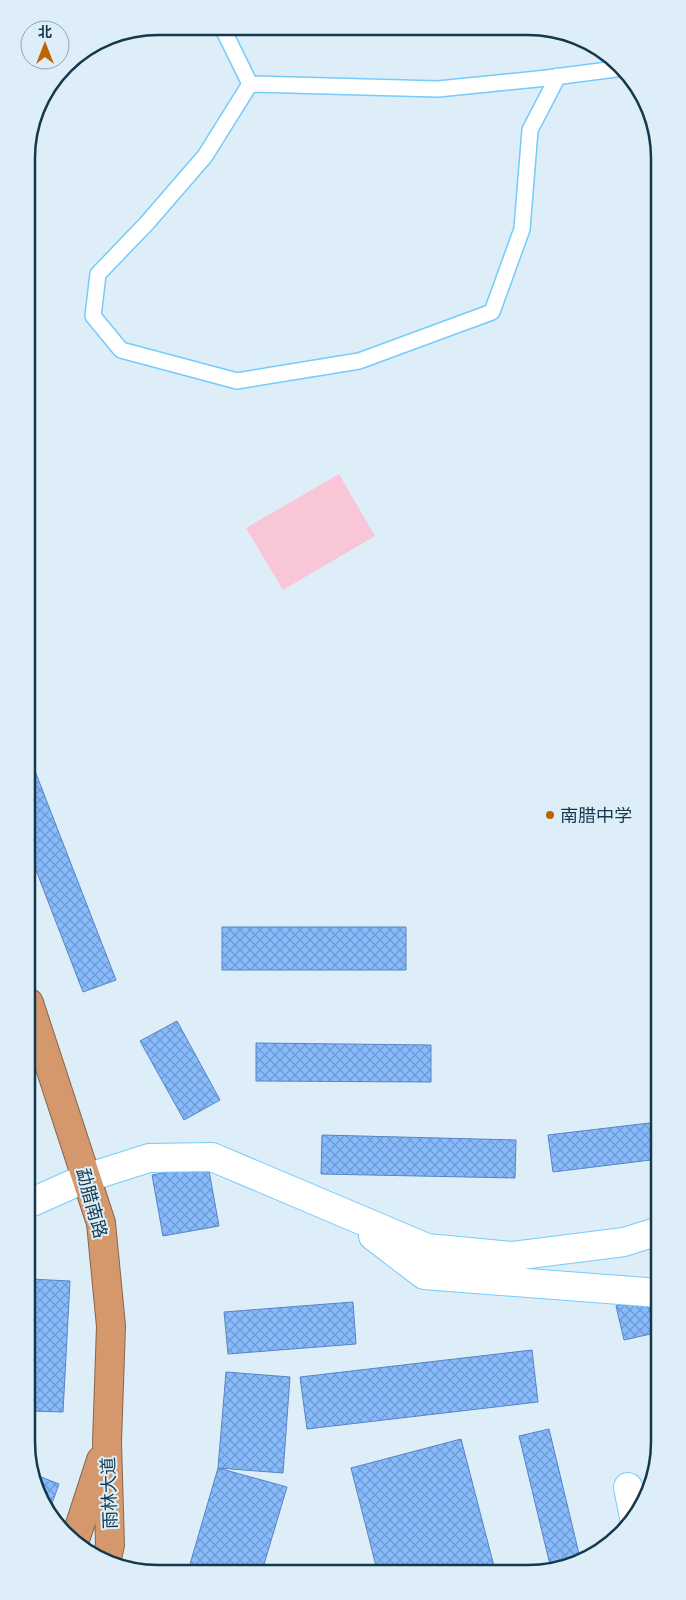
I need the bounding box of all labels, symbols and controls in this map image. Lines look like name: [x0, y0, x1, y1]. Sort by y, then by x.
north arrow: [20, 20, 70, 70]
text: 北: [38, 22, 52, 42]
place label: 南腊中学: [560, 803, 632, 828]
marker: 南腊中学: [544, 809, 556, 821]
street label: 勐腊南路: [71, 1165, 113, 1241]
street label: 雨林大道: [95, 1457, 123, 1529]

